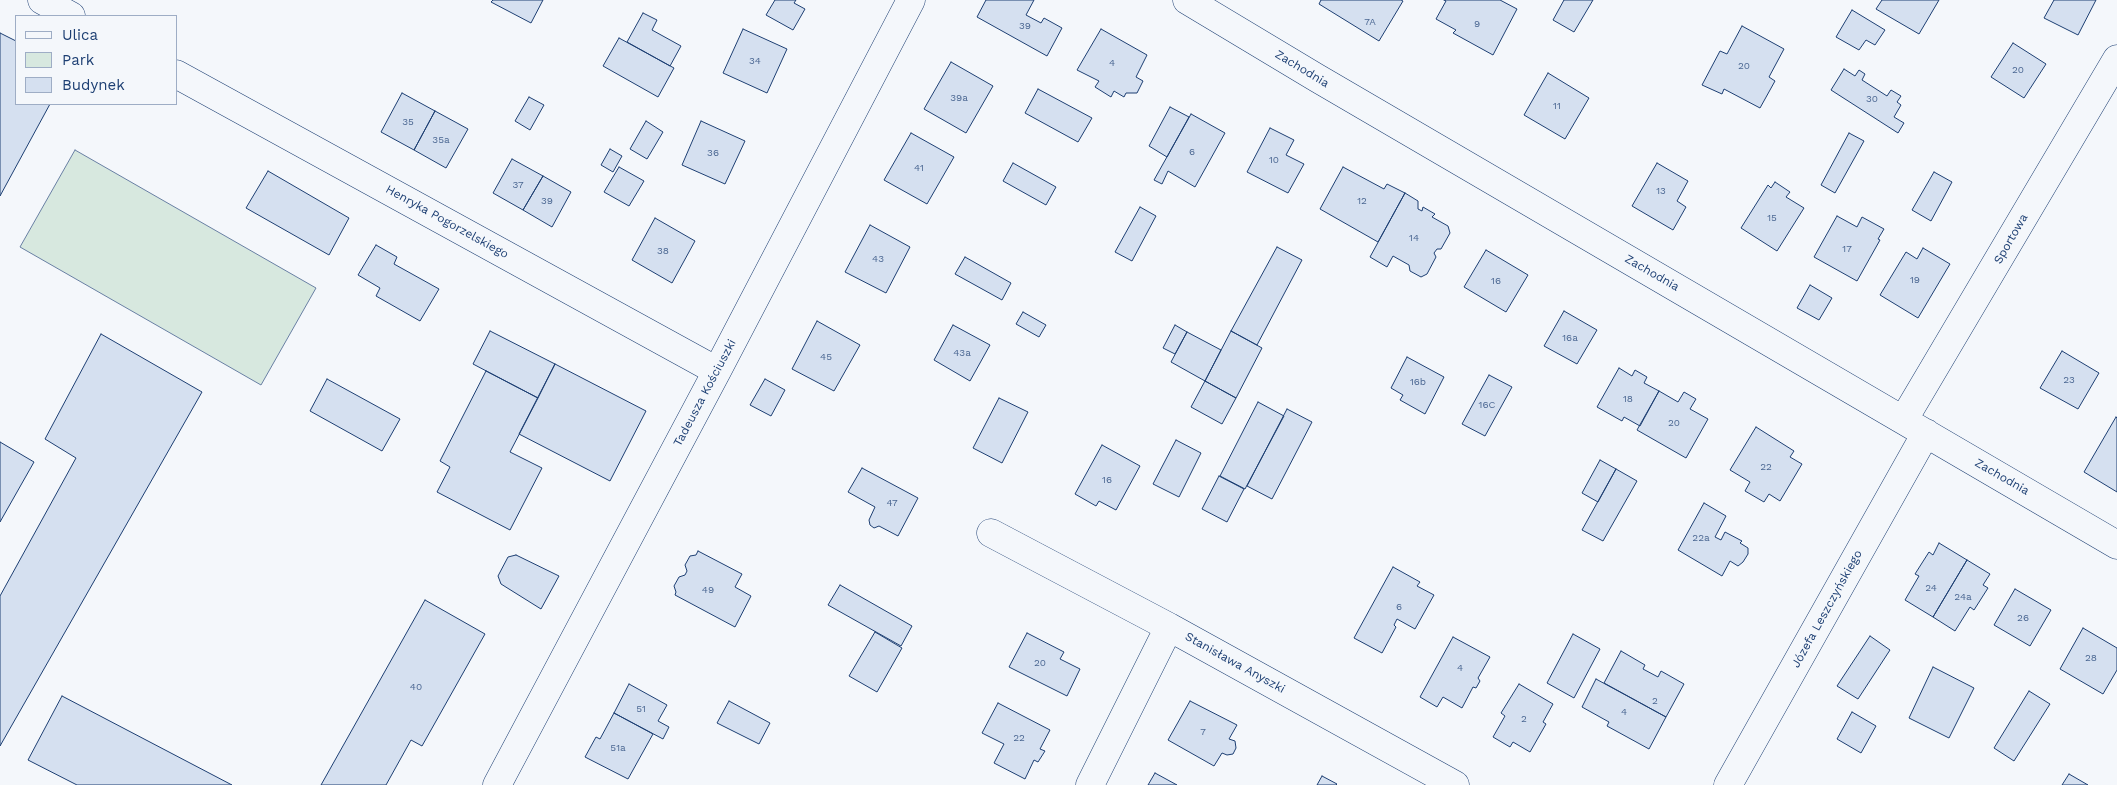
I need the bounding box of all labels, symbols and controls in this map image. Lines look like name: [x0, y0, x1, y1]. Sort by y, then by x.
legend: [15, 15, 178, 105]
house number: 7A: [1364, 16, 1376, 28]
house number: 9: [1474, 18, 1480, 30]
house number: 39: [1019, 20, 1031, 32]
text: Ulica: [62, 26, 98, 44]
street label: Zachodnia: [1272, 47, 1332, 91]
text: Park: [62, 51, 94, 69]
house number: 34: [749, 55, 761, 67]
house number: 4: [1109, 57, 1115, 69]
house number: 20: [1738, 60, 1750, 72]
house number: 20: [2012, 64, 2024, 76]
text: Budynek: [62, 76, 125, 94]
house number: 39a: [950, 92, 968, 104]
house number: 30: [1866, 93, 1878, 105]
house number: 11: [1553, 100, 1561, 112]
house number: 35: [402, 116, 414, 128]
house number: 35a: [432, 134, 450, 146]
house number: 6: [1189, 146, 1195, 158]
house number: 36: [707, 147, 719, 159]
house number: 10: [1269, 154, 1279, 166]
house number: 41: [914, 162, 924, 174]
house number: 37: [512, 179, 524, 191]
street label: Henryka Pogorzelskiego: [383, 182, 511, 262]
house number: 13: [1656, 185, 1666, 197]
house number: 39: [541, 195, 553, 207]
house number: 12: [1357, 195, 1367, 207]
street label: Sportowa: [1991, 211, 2031, 267]
house number: 15: [1767, 212, 1777, 224]
house number: 14: [1409, 232, 1419, 244]
house number: 17: [1842, 243, 1852, 255]
house number: 38: [657, 245, 669, 257]
street label: Zachodnia: [1622, 252, 1682, 294]
house number: 43: [872, 253, 884, 265]
house number: 19: [1910, 274, 1920, 286]
house number: 16: [1491, 275, 1501, 287]
house number: 16a: [1562, 332, 1578, 344]
street label: Tadeusza Kościuszki: [671, 337, 739, 449]
house number: 43a: [953, 347, 971, 359]
house number: 45: [820, 351, 832, 363]
house number: 23: [2063, 374, 2075, 386]
house number: 16b: [1410, 376, 1426, 388]
house number: 18: [1623, 393, 1633, 405]
house number: 16C: [1479, 399, 1495, 411]
house number: 20: [1668, 417, 1680, 429]
street label: Zachodnia: [1972, 456, 2032, 498]
house number: 22: [1760, 461, 1772, 473]
house number: 16: [1102, 474, 1112, 486]
house number: 47: [886, 497, 898, 509]
house number: 22a: [1692, 532, 1710, 544]
street label: Józefa Leszczyńskiego: [1789, 548, 1865, 670]
house number: 24: [1925, 582, 1937, 594]
house number: 49: [702, 584, 714, 596]
house number: 24a: [1954, 591, 1972, 603]
house number: 6: [1396, 601, 1402, 613]
house number: 26: [2017, 612, 2029, 624]
street label: Stanisława Anyszki: [1182, 629, 1288, 697]
house number: 28: [2085, 652, 2097, 664]
house number: 20: [1034, 657, 1046, 669]
house number: 4: [1457, 662, 1463, 674]
house number: 40: [410, 681, 422, 693]
house number: 2: [1652, 695, 1658, 707]
house number: 51: [636, 703, 646, 715]
house number: 4: [1621, 706, 1627, 718]
house number: 2: [1521, 713, 1527, 725]
house number: 7: [1200, 726, 1206, 738]
house number: 22: [1013, 732, 1025, 744]
house number: 51a: [610, 742, 626, 754]

